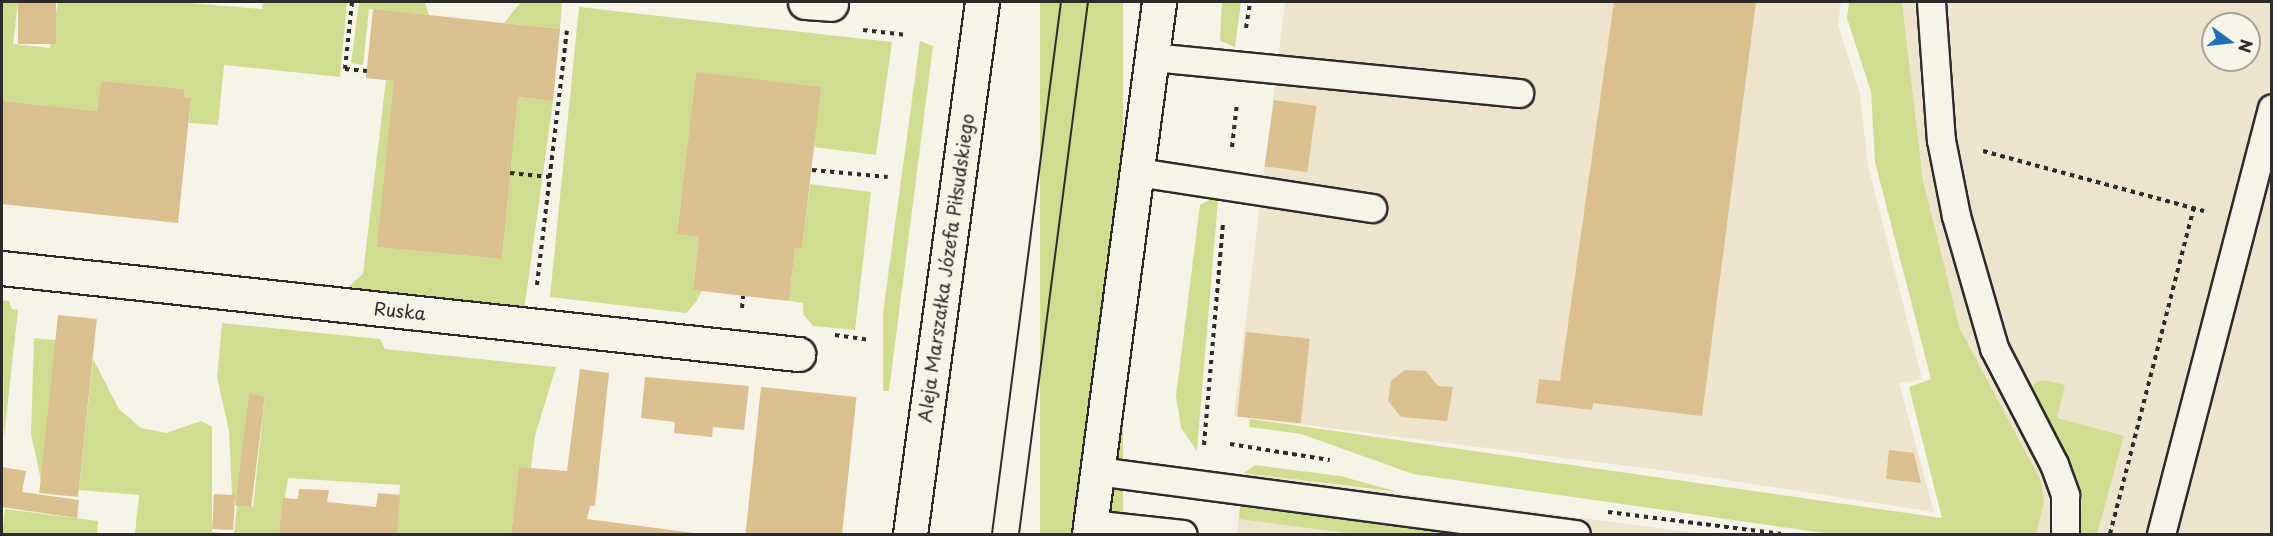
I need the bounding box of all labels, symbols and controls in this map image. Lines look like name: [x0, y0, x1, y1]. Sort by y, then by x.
north arrow: [2201, 12, 2261, 72]
text: N: [2233, 37, 2260, 55]
street label: Aleja Marszałka Józefa Piłsudskiego: [913, 111, 979, 425]
street label: Ruska: [373, 298, 427, 324]

